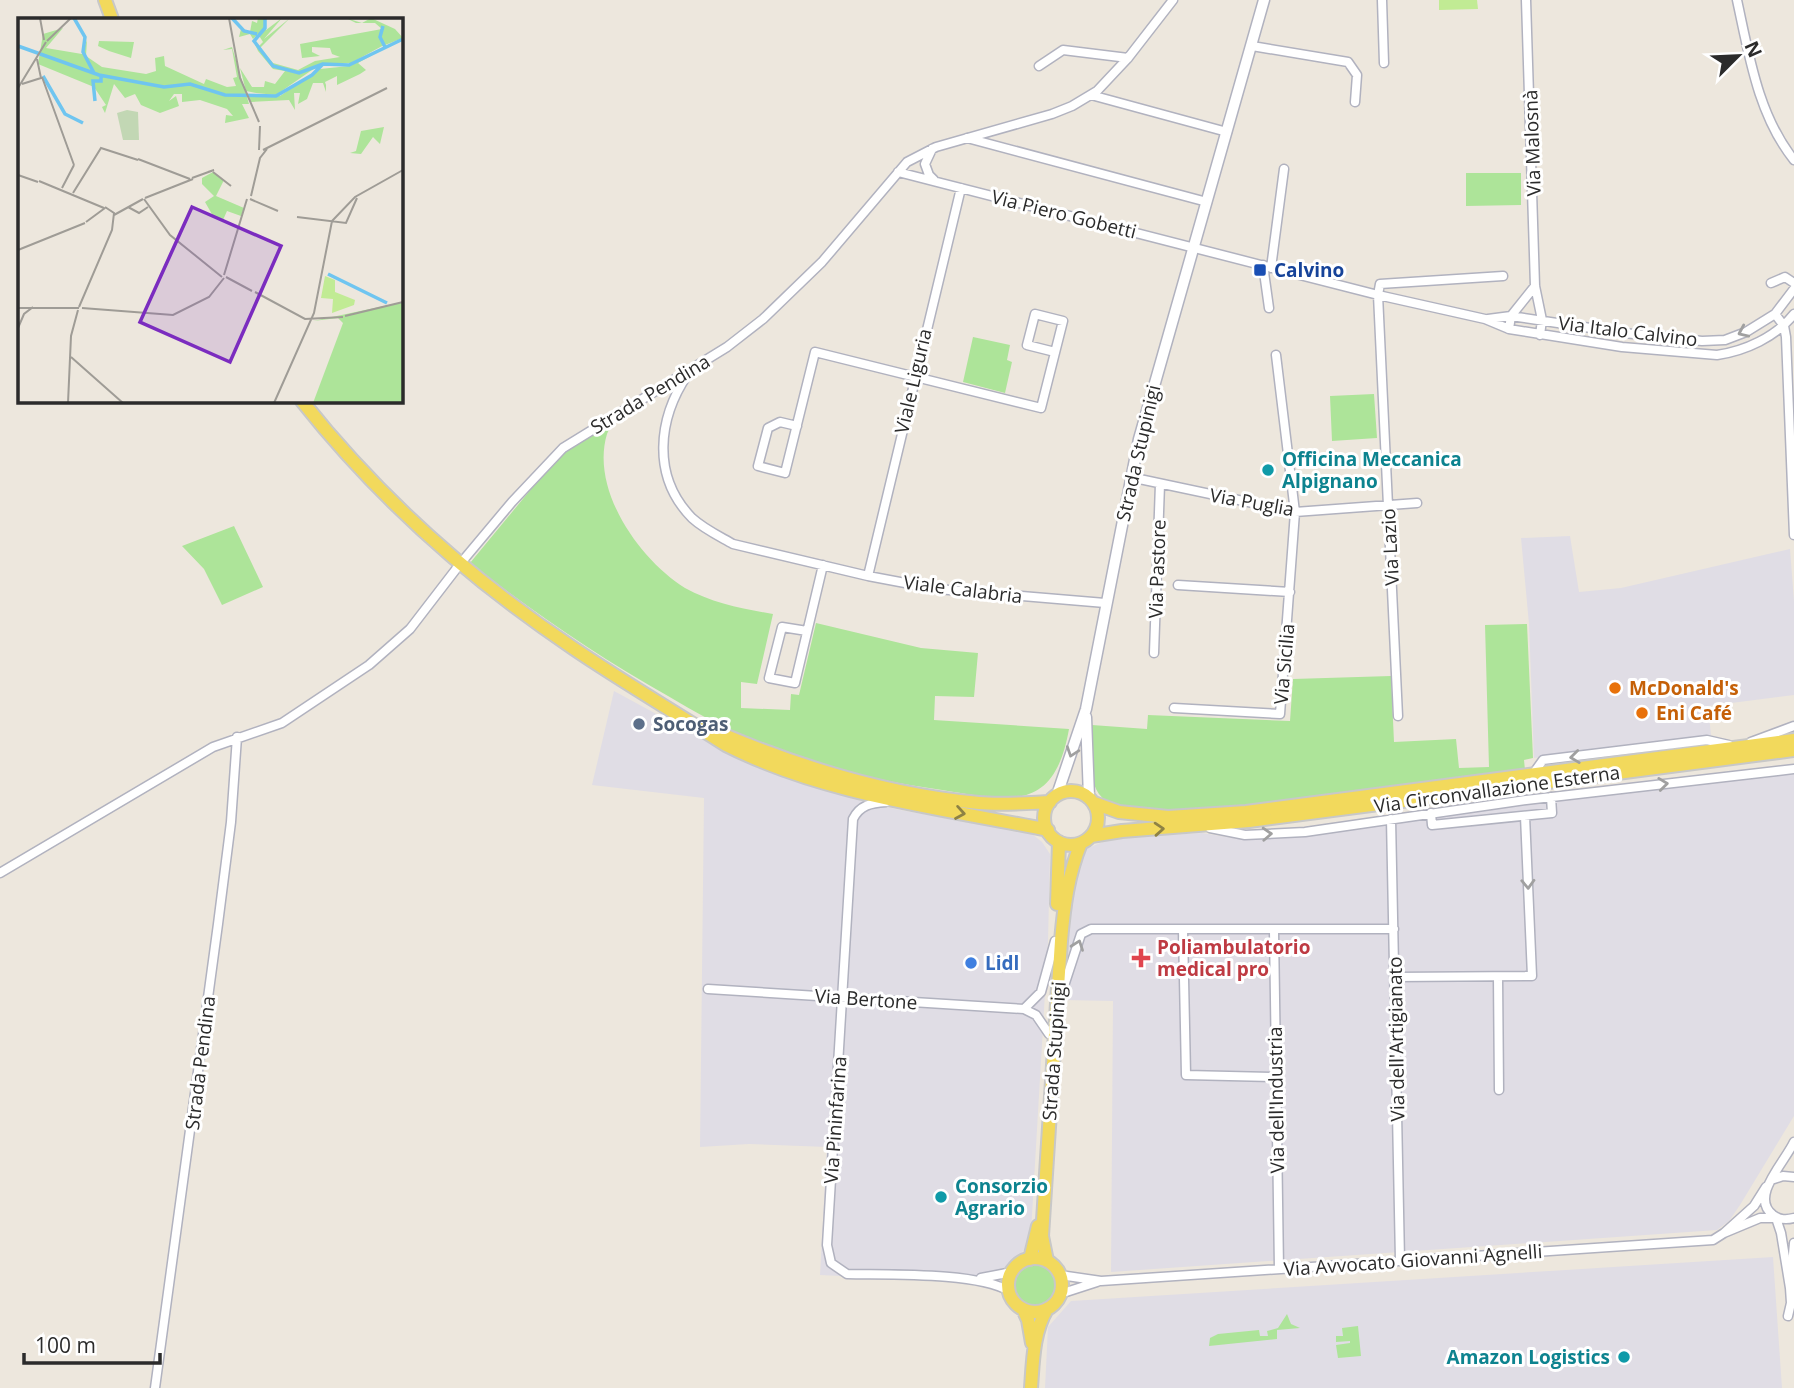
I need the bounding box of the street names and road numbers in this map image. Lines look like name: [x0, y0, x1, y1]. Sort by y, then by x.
street label: Via Malosnà: [1517, 89, 1547, 197]
street label: Via Piero Gobetti: [989, 183, 1139, 245]
street label: Via Italo Calvino: [1557, 310, 1699, 352]
street label: Viale Liguria: [888, 326, 938, 436]
street label: Strada Pendina: [585, 348, 715, 440]
street label: Strada Stupinigi: [1110, 382, 1166, 524]
street label: Via Puglia: [1208, 482, 1296, 522]
street label: Via Lazio: [1375, 508, 1405, 586]
street label: Via Pastore: [1142, 519, 1172, 619]
street label: Viale Calabria: [902, 569, 1024, 609]
street label: Via Sicilia: [1268, 623, 1300, 705]
street label: Via Circonvallazione Esterna: [1372, 759, 1622, 819]
street label: Via dell'Artigianato: [1382, 956, 1410, 1122]
street label: Strada Stupinigi: [1036, 981, 1072, 1121]
street label: Via Bertone: [814, 982, 918, 1016]
street label: Strada Pendina: [179, 994, 221, 1132]
street label: Via dell'Industria: [1262, 1026, 1290, 1174]
street label: Via Pininfarina: [818, 1055, 852, 1185]
street label: Via Avvocato Giovanni Agnelli: [1283, 1238, 1543, 1282]

